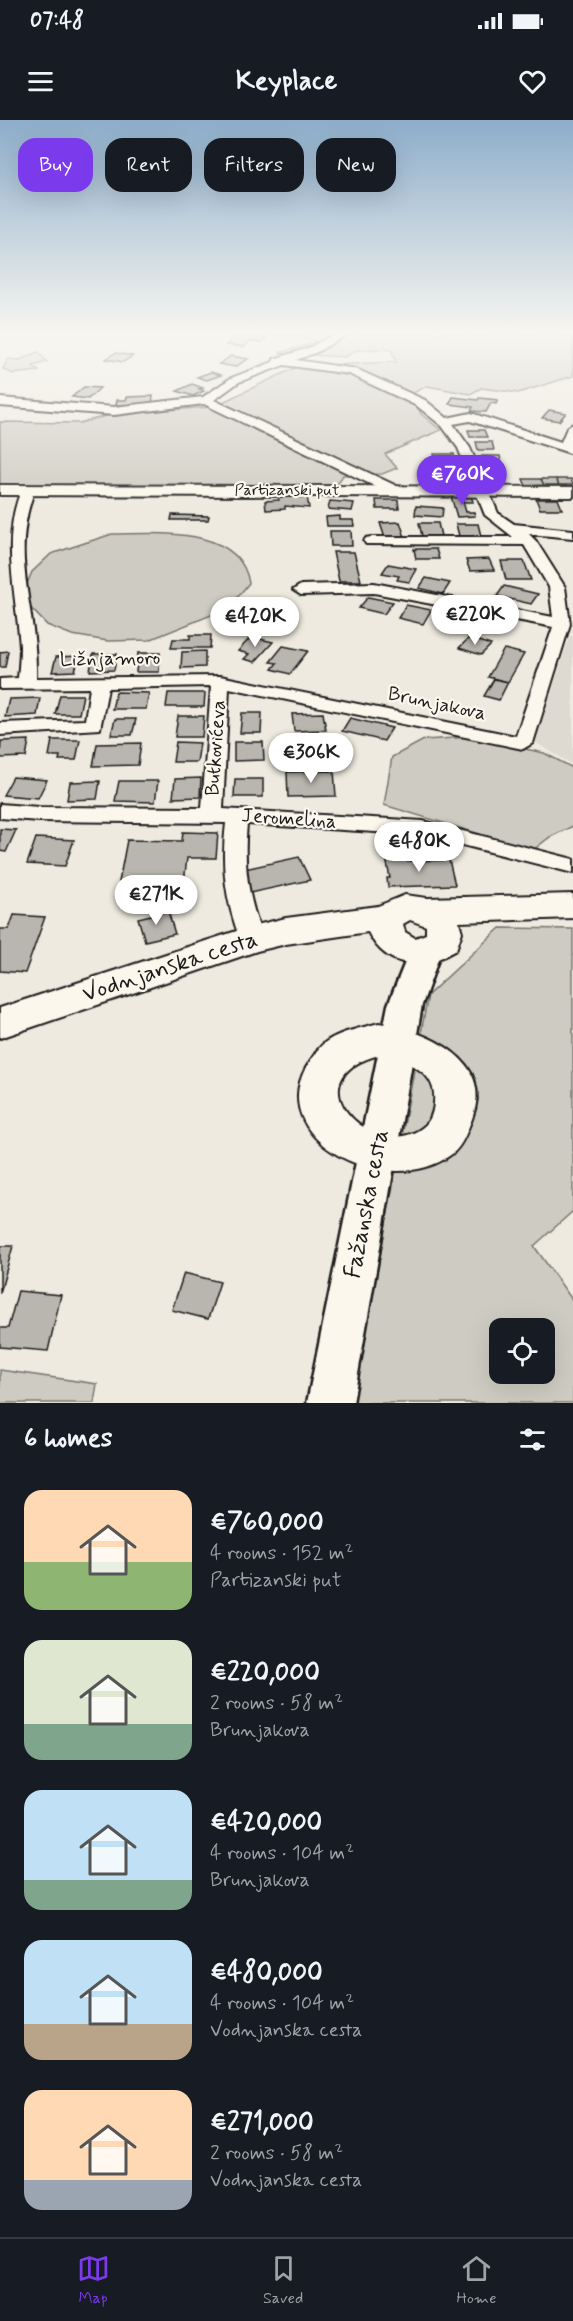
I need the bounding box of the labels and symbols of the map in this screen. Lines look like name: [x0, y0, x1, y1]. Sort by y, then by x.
pin: €760K: [420, 455, 504, 506]
street label: Partizanski put: [234, 480, 340, 501]
pin: €220K: [433, 595, 517, 646]
pin: €420K: [213, 597, 297, 648]
street label: Ližnjamoro: [59, 645, 161, 673]
street label: Brunjakova: [385, 680, 489, 728]
street label: Butkovićeva: [199, 699, 233, 797]
pin: €306K: [269, 733, 353, 784]
street label: Jeromelina: [241, 802, 337, 836]
pin: €480K: [377, 822, 461, 873]
pin: €271K: [114, 875, 198, 926]
street label: Vodnjanska cesta: [78, 924, 262, 1010]
street label: Fažanska cesta: [337, 1127, 397, 1281]

